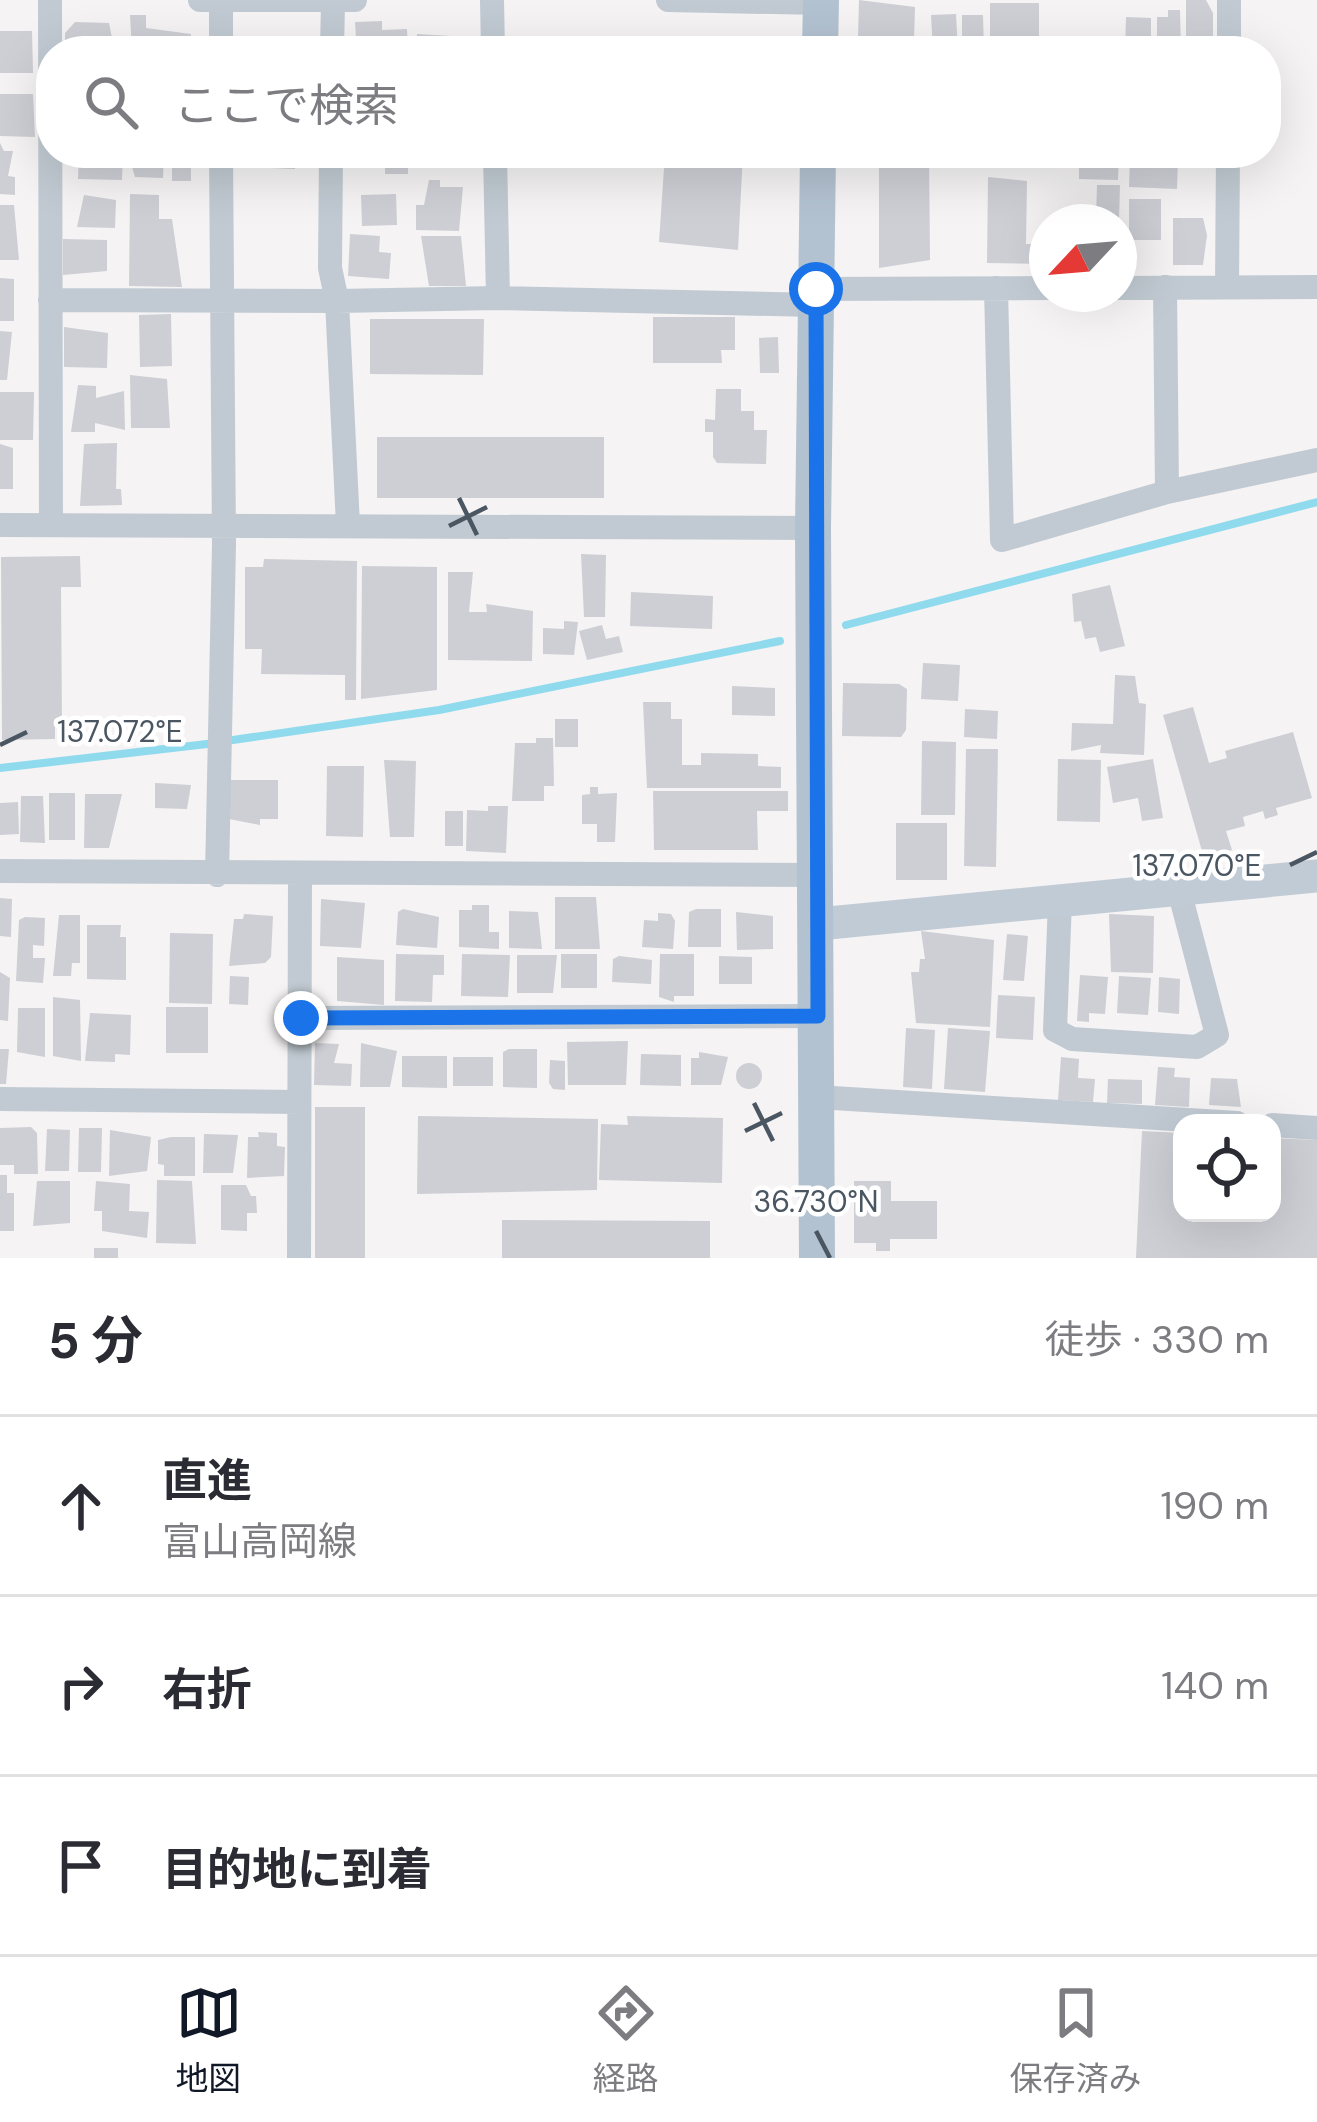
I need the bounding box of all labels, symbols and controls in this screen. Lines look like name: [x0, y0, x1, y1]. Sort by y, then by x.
search box: [36, 36, 1281, 168]
icon: search: [78, 69, 144, 135]
text: ここで検索: [174, 76, 399, 135]
north arrow: [1029, 204, 1137, 312]
route start: [789, 262, 843, 316]
text: 137.072°E: [57, 712, 183, 751]
text: 137.070°E: [1133, 846, 1262, 885]
route end: [274, 991, 328, 1045]
map controls: [1173, 1114, 1281, 1222]
button: locate: [1173, 1114, 1281, 1222]
text: 36.730°N: [754, 1182, 878, 1221]
text: 5 分: [48, 1307, 143, 1374]
text: 徒歩 · 330 m: [1045, 1314, 1269, 1365]
text: 直進: [162, 1451, 252, 1510]
icon: ahead: [48, 1473, 114, 1539]
text: 190 m: [1161, 1480, 1269, 1531]
text: 富山高岡線: [162, 1516, 357, 1567]
icon: right: [48, 1653, 114, 1719]
text: 右折: [162, 1660, 252, 1719]
text: 140 m: [1161, 1660, 1269, 1711]
icon: arrive: [48, 1833, 114, 1899]
text: 目的地に到着: [162, 1840, 432, 1899]
tab: 地図: [176, 1980, 242, 2100]
tab: 経路: [593, 1980, 659, 2100]
tab: 保存済み: [1010, 1980, 1142, 2100]

